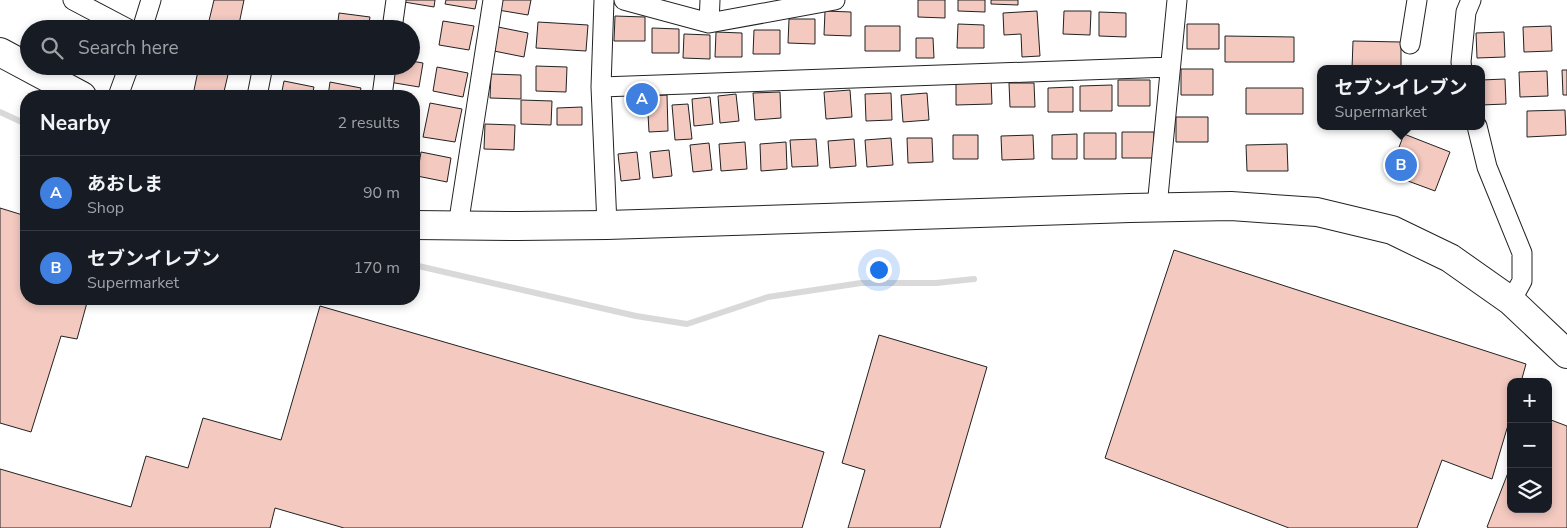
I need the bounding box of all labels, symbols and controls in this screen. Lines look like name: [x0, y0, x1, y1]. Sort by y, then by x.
search box: [20, 20, 420, 75]
icon: search: [38, 34, 66, 62]
text: Search here: [78, 35, 179, 61]
popup: [1317, 65, 1485, 130]
text: セブンイレブン: [1334, 75, 1468, 101]
pin: A: [626, 80, 658, 118]
text: Supermarket: [1334, 101, 1427, 123]
text: Nearby: [40, 109, 110, 137]
text: 2 results: [338, 112, 400, 134]
pin: B: [1385, 146, 1417, 184]
text: あおしま: [87, 171, 163, 197]
text: A: [50, 182, 62, 204]
text: 90 m: [363, 182, 400, 204]
text: Shop: [87, 197, 124, 219]
text: セブンイレブン: [87, 246, 220, 272]
text: B: [50, 257, 62, 279]
text: 170 m: [353, 257, 400, 279]
your location: [866, 257, 892, 283]
text: Supermarket: [87, 272, 179, 294]
map controls: [1507, 378, 1552, 513]
button: +: [1507, 378, 1552, 423]
button: −: [1507, 423, 1552, 468]
button: layers: [1507, 468, 1552, 513]

